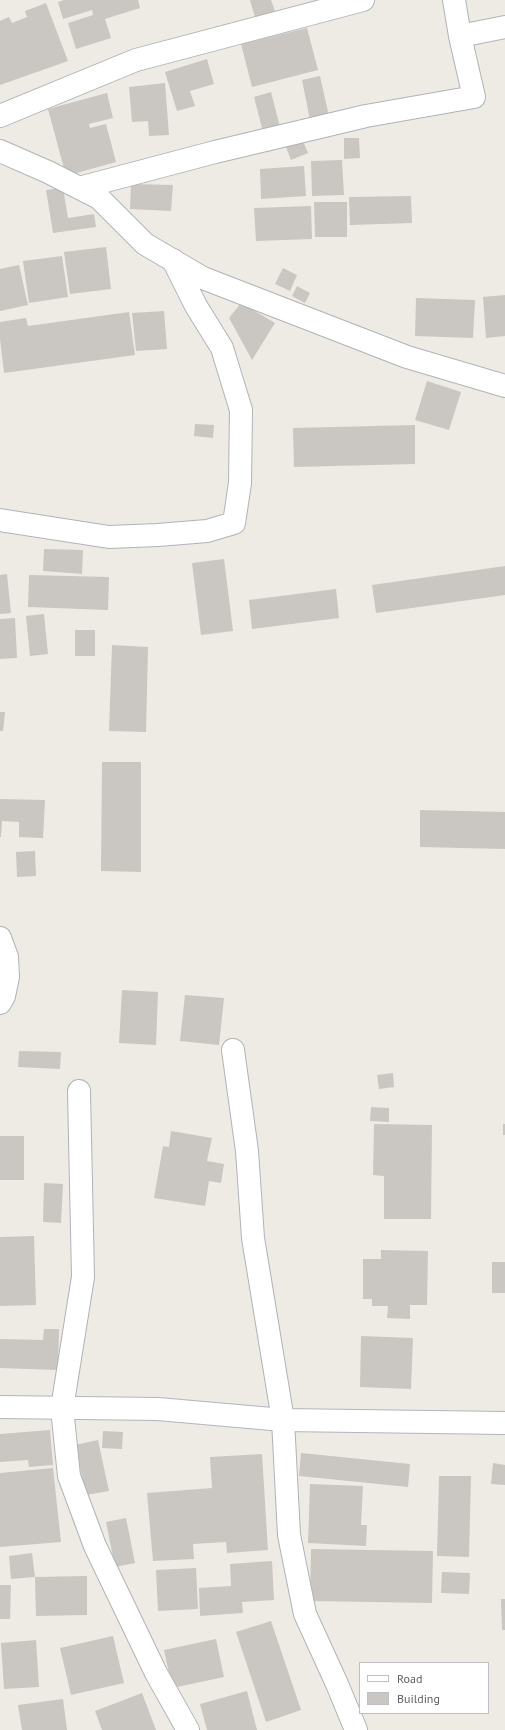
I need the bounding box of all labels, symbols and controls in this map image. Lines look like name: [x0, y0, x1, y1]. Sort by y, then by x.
legend: [359, 1662, 489, 1714]
text: Road: [397, 1671, 422, 1686]
text: Building: [397, 1691, 440, 1706]

